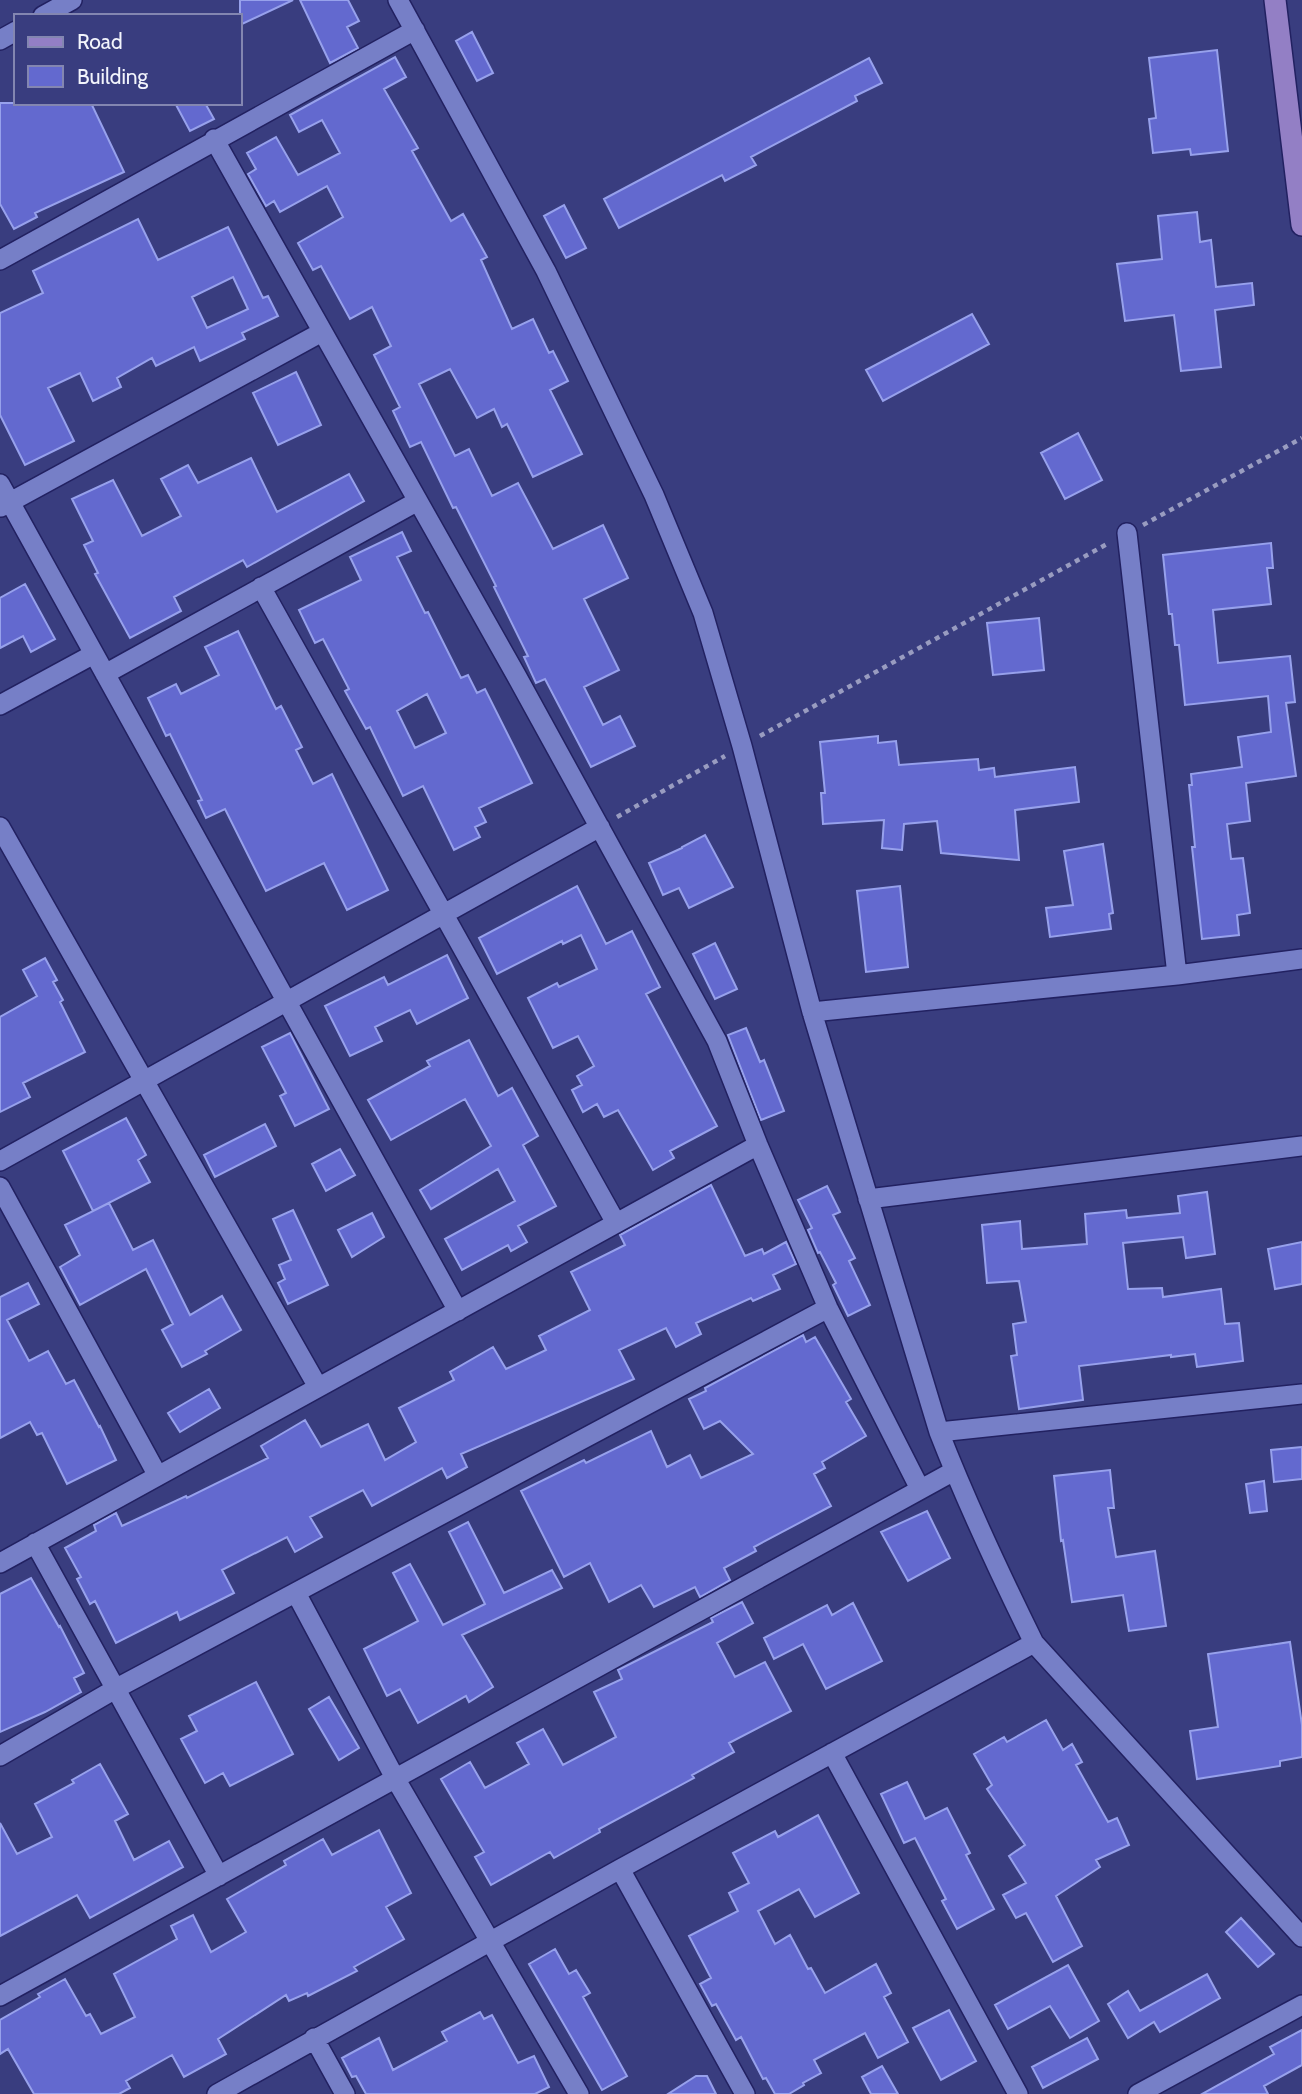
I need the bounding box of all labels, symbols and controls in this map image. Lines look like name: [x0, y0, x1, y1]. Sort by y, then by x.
legend: [14, 14, 242, 105]
text: Road: [77, 29, 123, 54]
text: Building: [77, 64, 149, 89]

